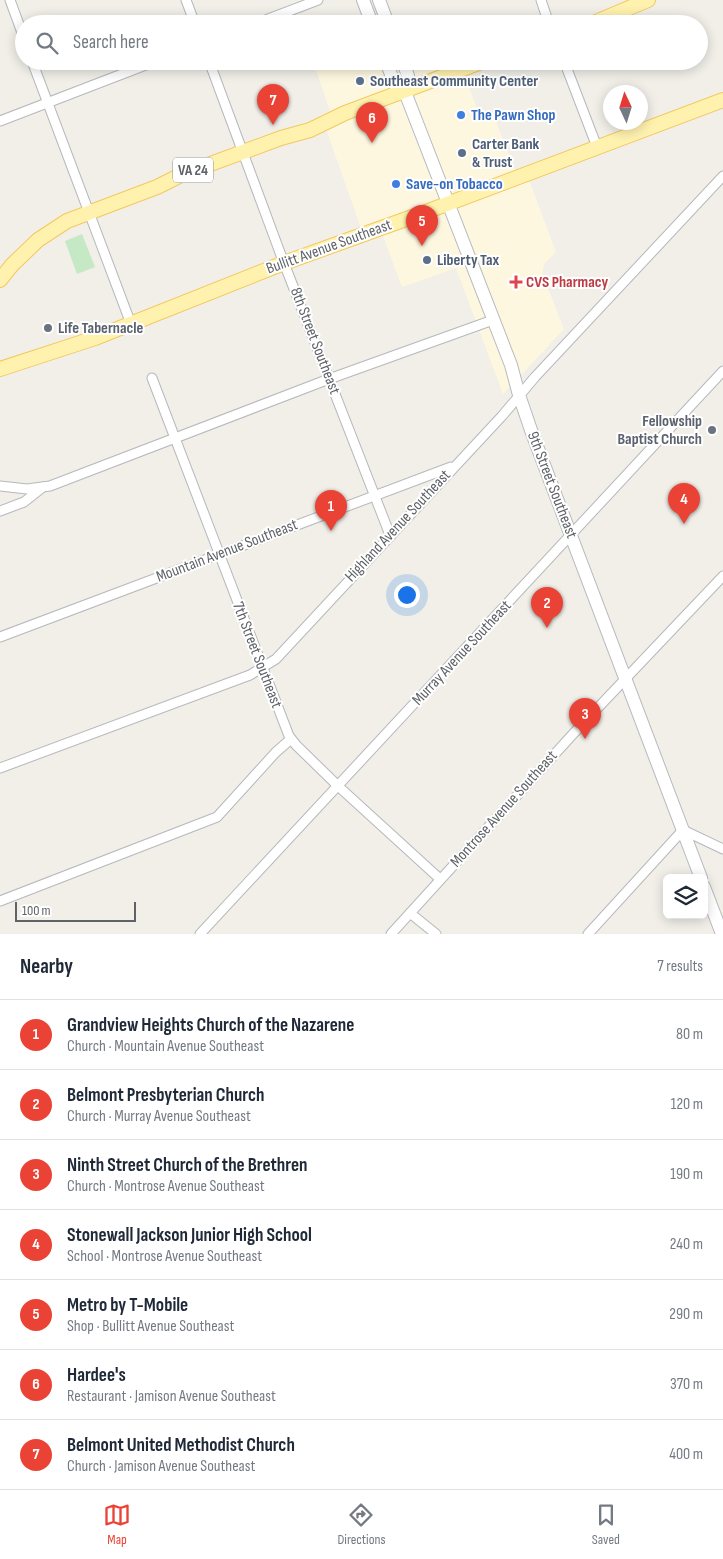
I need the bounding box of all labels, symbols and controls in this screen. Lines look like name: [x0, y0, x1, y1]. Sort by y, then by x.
search box: [15, 15, 708, 70]
icon: search: [33, 29, 61, 57]
text: Search here: [73, 31, 149, 54]
place label: Southeast Community Center: [370, 72, 538, 91]
marker: Southeast Community Center: [354, 75, 366, 87]
pin: 7: [257, 84, 289, 125]
north arrow: [603, 85, 648, 130]
pin: 6: [356, 102, 388, 143]
place label: The Pawn Shop: [471, 106, 555, 125]
marker: The Pawn Shop: [455, 109, 467, 121]
place label: Carter Bank & Trust: [472, 135, 540, 172]
marker: Carter Bank & Trust: [456, 147, 468, 159]
road number: VA 24: [173, 158, 213, 182]
place label: Save-on Tobacco: [406, 175, 503, 194]
marker: Save-on Tobacco: [390, 178, 402, 190]
pin: 5: [406, 205, 438, 246]
street label: Bullitt Avenue Southeast: [264, 215, 394, 279]
place label: Liberty Tax: [437, 251, 500, 270]
marker: Liberty Tax: [421, 254, 433, 266]
place label: CVS Pharmacy: [526, 273, 608, 292]
marker: CVS Pharmacy: [510, 276, 522, 288]
street label: 8th Street Southeast: [286, 285, 344, 397]
place label: Life Tabernacle: [58, 319, 144, 338]
marker: Life Tabernacle: [42, 322, 54, 334]
place label: Fellowship Baptist Church: [617, 412, 702, 449]
marker: Fellowship Baptist Church: [706, 424, 718, 436]
street label: 9th Street Southeast: [523, 429, 581, 541]
street label: Highland Avenue Southeast: [341, 466, 455, 586]
pin: 4: [668, 483, 700, 524]
pin: 1: [315, 490, 347, 531]
street label: Mountain Avenue Southeast: [154, 515, 300, 587]
your location: [394, 582, 420, 608]
pin: 2: [531, 587, 563, 628]
street label: Murray Avenue Southeast: [408, 596, 516, 709]
street label: 7th Street Southeast: [228, 599, 286, 711]
pin: 3: [569, 698, 601, 739]
street label: Montrose Avenue Southeast: [447, 747, 561, 871]
map controls: [663, 874, 708, 919]
button: layers: [663, 874, 708, 919]
scale bar: [15, 899, 136, 922]
text: 100 m: [22, 902, 51, 919]
text: Nearby: [20, 954, 73, 979]
text: 7 results: [657, 957, 703, 976]
text: Grandview Heights Church of the Nazarene: [67, 1014, 354, 1037]
text: 1: [33, 1025, 39, 1044]
text: 80 m: [676, 1025, 703, 1044]
text: Church · Mountain Avenue Southeast: [67, 1037, 264, 1056]
text: Belmont Presbyterian Church: [67, 1084, 264, 1107]
text: 2: [32, 1095, 40, 1114]
text: 120 m: [671, 1095, 703, 1114]
text: Church · Murray Avenue Southeast: [67, 1107, 251, 1126]
text: Ninth Street Church of the Brethren: [67, 1154, 307, 1177]
text: 3: [32, 1165, 40, 1184]
text: 190 m: [670, 1165, 703, 1184]
text: Church · Montrose Avenue Southeast: [67, 1177, 265, 1196]
text: Stonewall Jackson Junior High School: [67, 1224, 312, 1247]
text: 4: [32, 1235, 40, 1254]
text: 240 m: [670, 1235, 703, 1254]
text: School · Montrose Avenue Southeast: [67, 1247, 262, 1266]
text: Metro by T-Mobile: [67, 1294, 188, 1317]
text: 5: [32, 1305, 40, 1324]
text: 290 m: [669, 1305, 703, 1324]
text: Shop · Bullitt Avenue Southeast: [67, 1317, 234, 1336]
text: Hardee's: [67, 1364, 126, 1387]
text: 6: [32, 1375, 40, 1394]
text: 370 m: [670, 1375, 703, 1394]
text: Restaurant · Jamison Avenue Southeast: [67, 1387, 276, 1406]
text: Belmont United Methodist Church: [67, 1434, 295, 1457]
text: 7: [33, 1445, 39, 1464]
text: 400 m: [669, 1445, 703, 1464]
text: Church · Jamison Avenue Southeast: [67, 1457, 255, 1476]
tab: Map: [103, 1501, 131, 1548]
tab: Directions: [337, 1501, 386, 1548]
tab: Saved: [592, 1501, 620, 1548]

